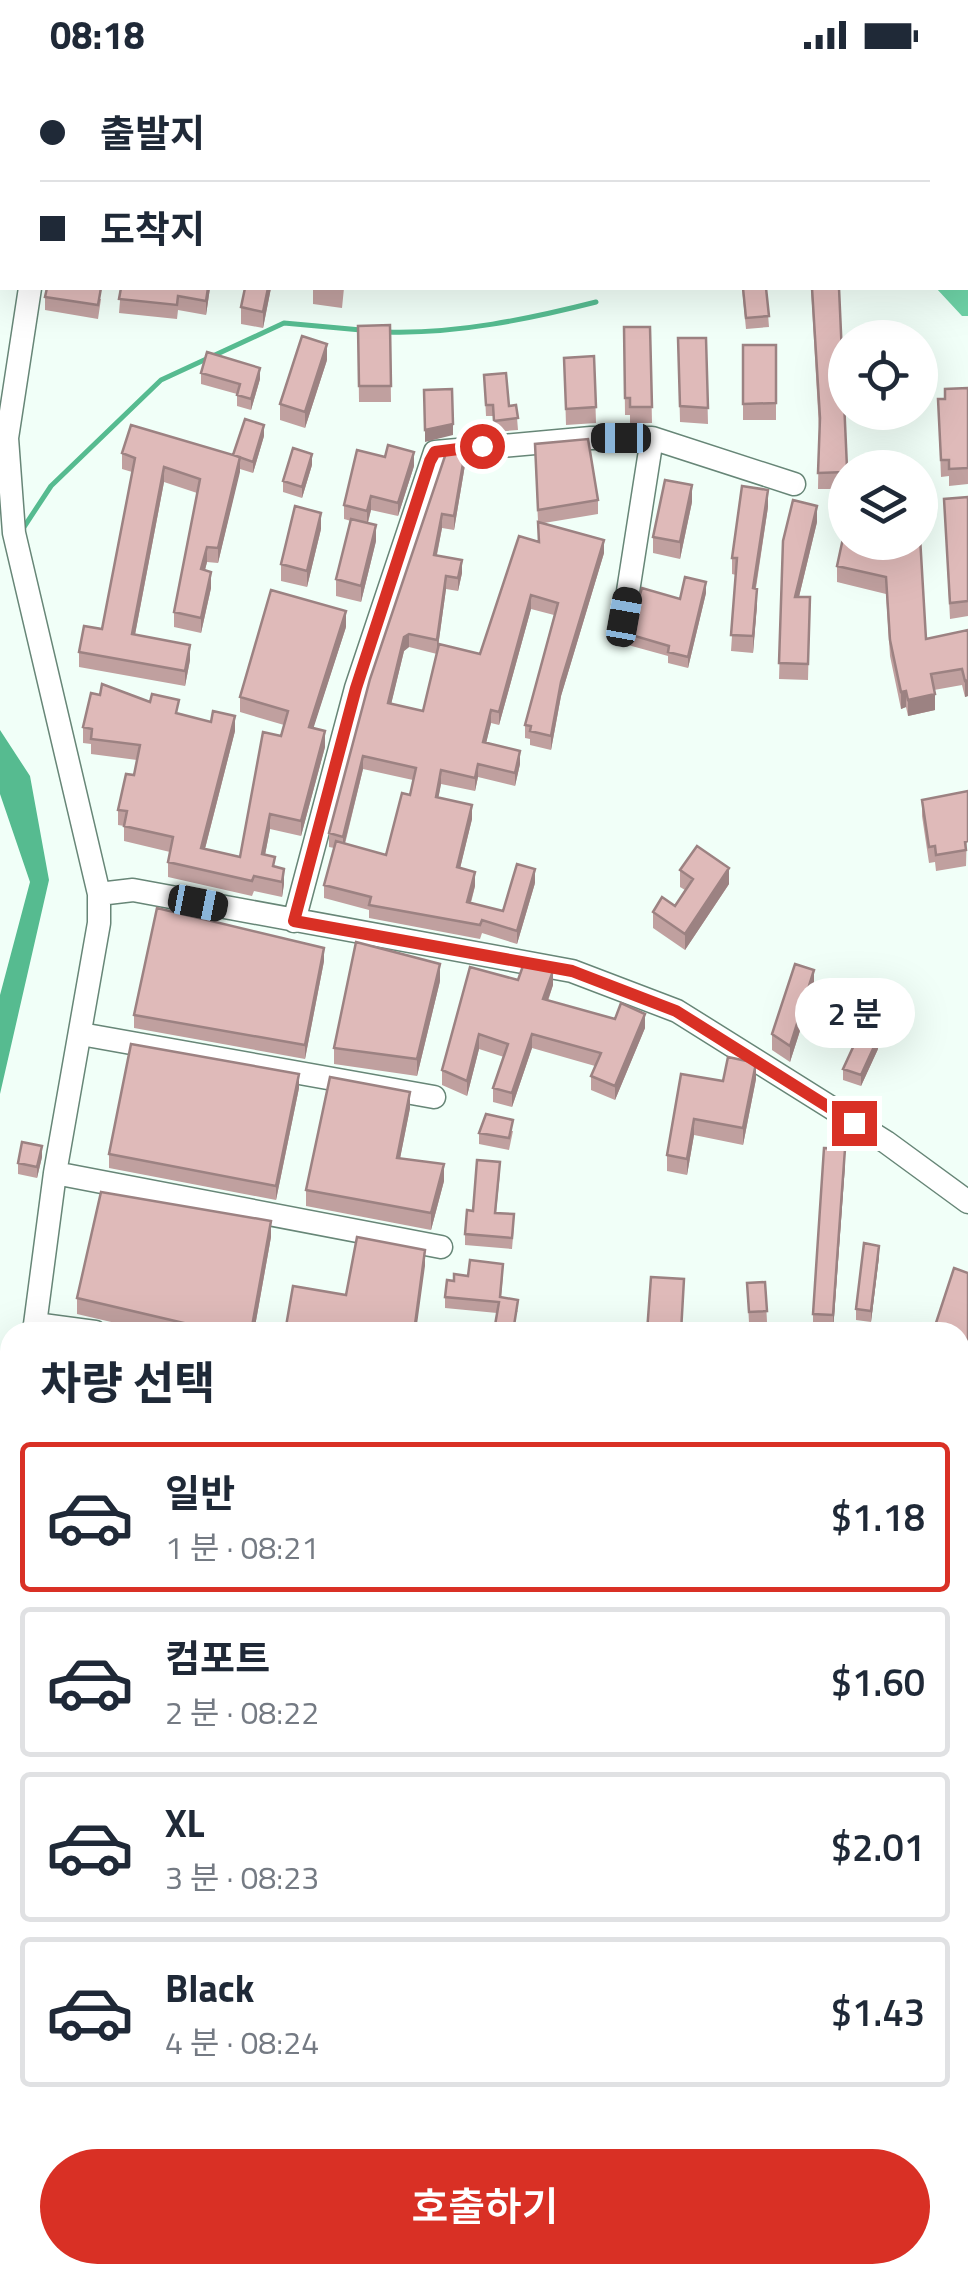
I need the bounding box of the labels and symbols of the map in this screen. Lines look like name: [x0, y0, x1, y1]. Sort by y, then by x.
car: [591, 423, 651, 453]
route start: [460, 424, 505, 469]
car: [604, 585, 644, 649]
car: [166, 883, 230, 923]
callout: 2 분: [794, 978, 914, 1048]
route end: [832, 1101, 877, 1146]

